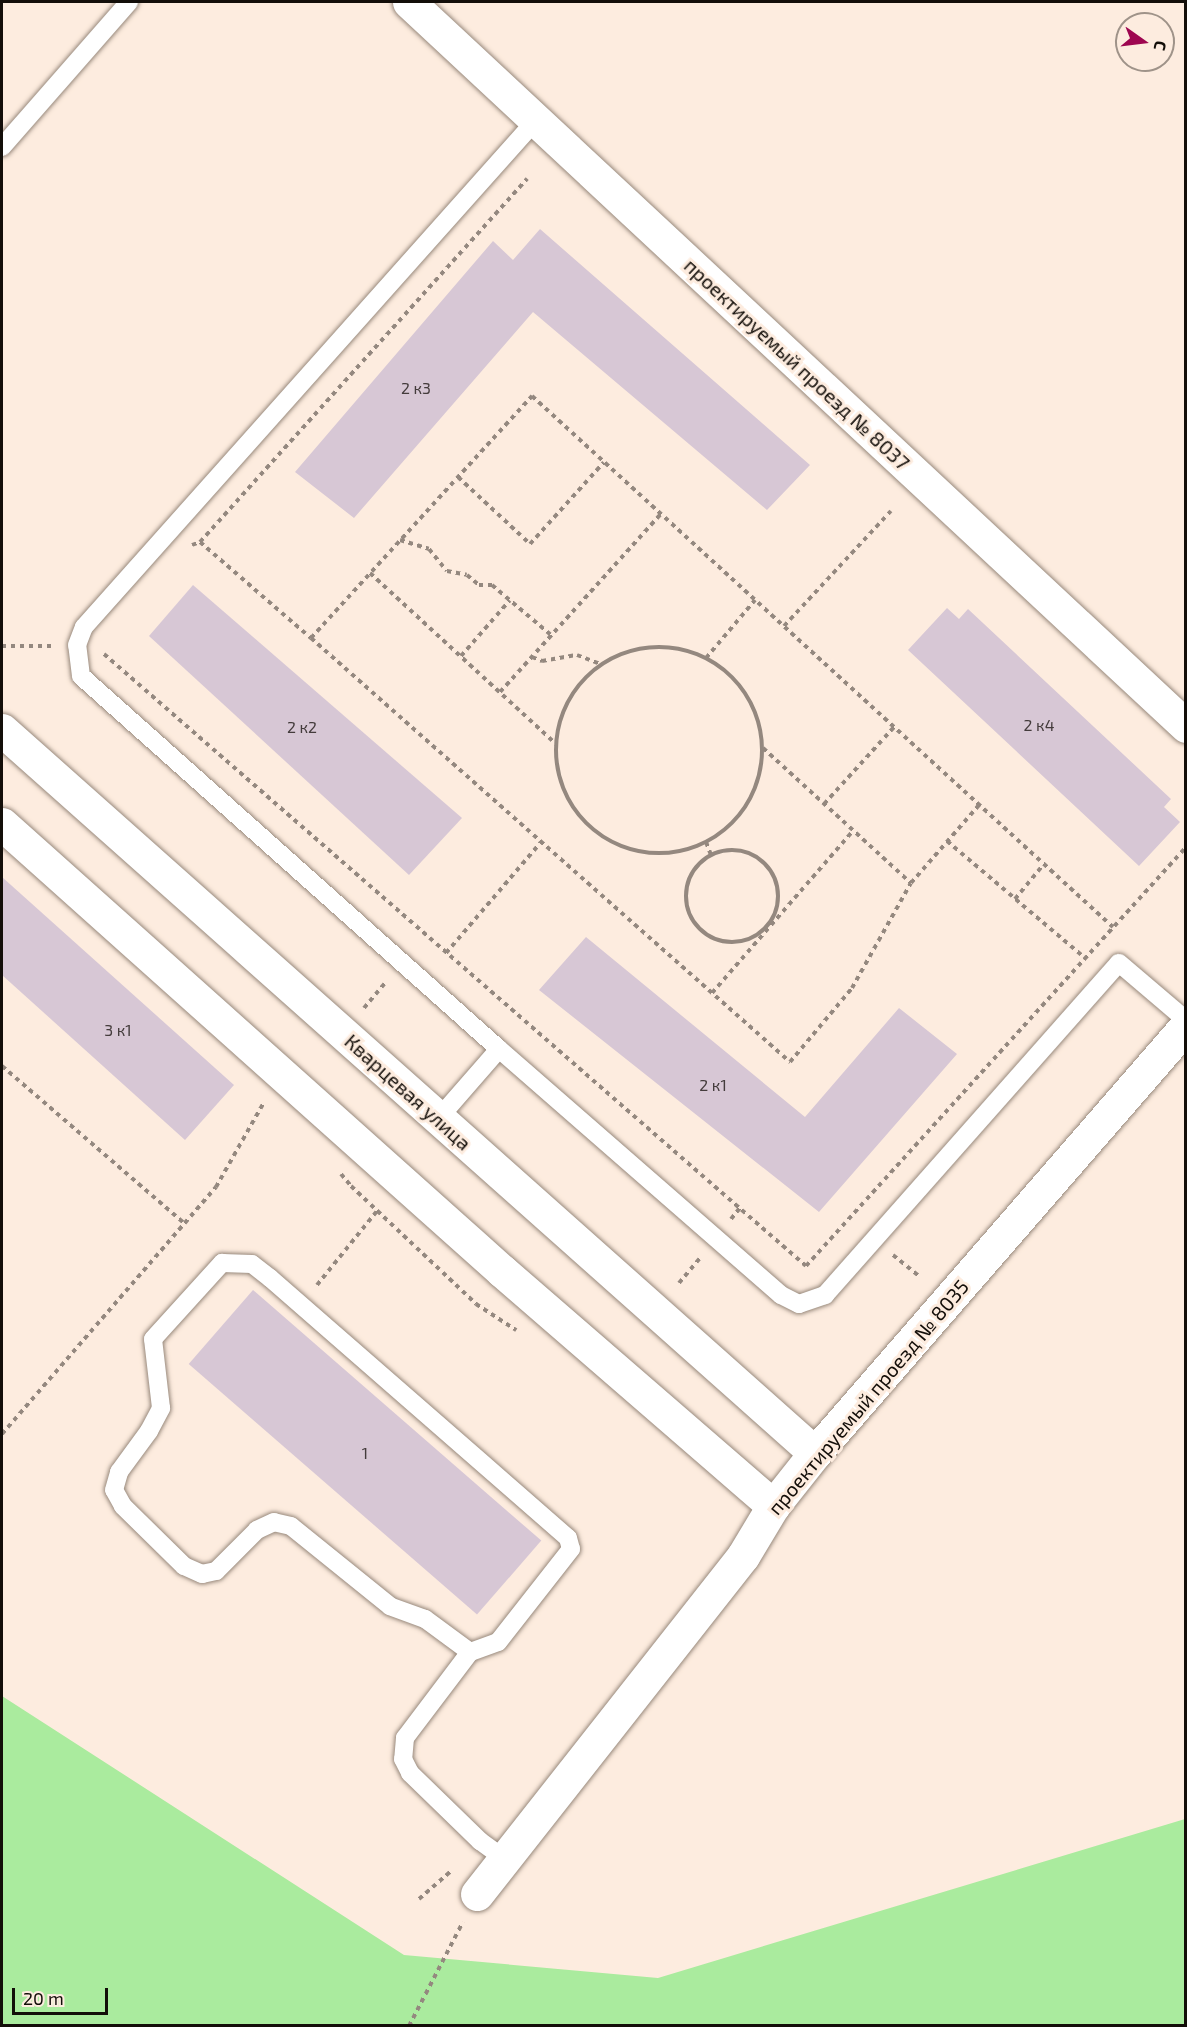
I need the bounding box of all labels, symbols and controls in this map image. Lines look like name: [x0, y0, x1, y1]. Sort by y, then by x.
north arrow: [1115, 12, 1175, 72]
text: С: [1151, 39, 1171, 53]
street label: проектируемый проезд № 8037: [680, 253, 914, 475]
house number: 2 к3: [401, 378, 431, 398]
house number: 2 к4: [1024, 715, 1054, 735]
house number: 2 к2: [287, 717, 317, 737]
house number: 3 к1: [104, 1020, 132, 1040]
street label: Кварцевая улица: [340, 1029, 476, 1155]
house number: 2 к1: [699, 1075, 727, 1095]
street label: проектируемый проезд № 8035: [763, 1275, 973, 1519]
house number: 1: [362, 1443, 368, 1463]
scale bar: [15, 1976, 111, 2014]
text: 20 m: [23, 1987, 64, 2009]

